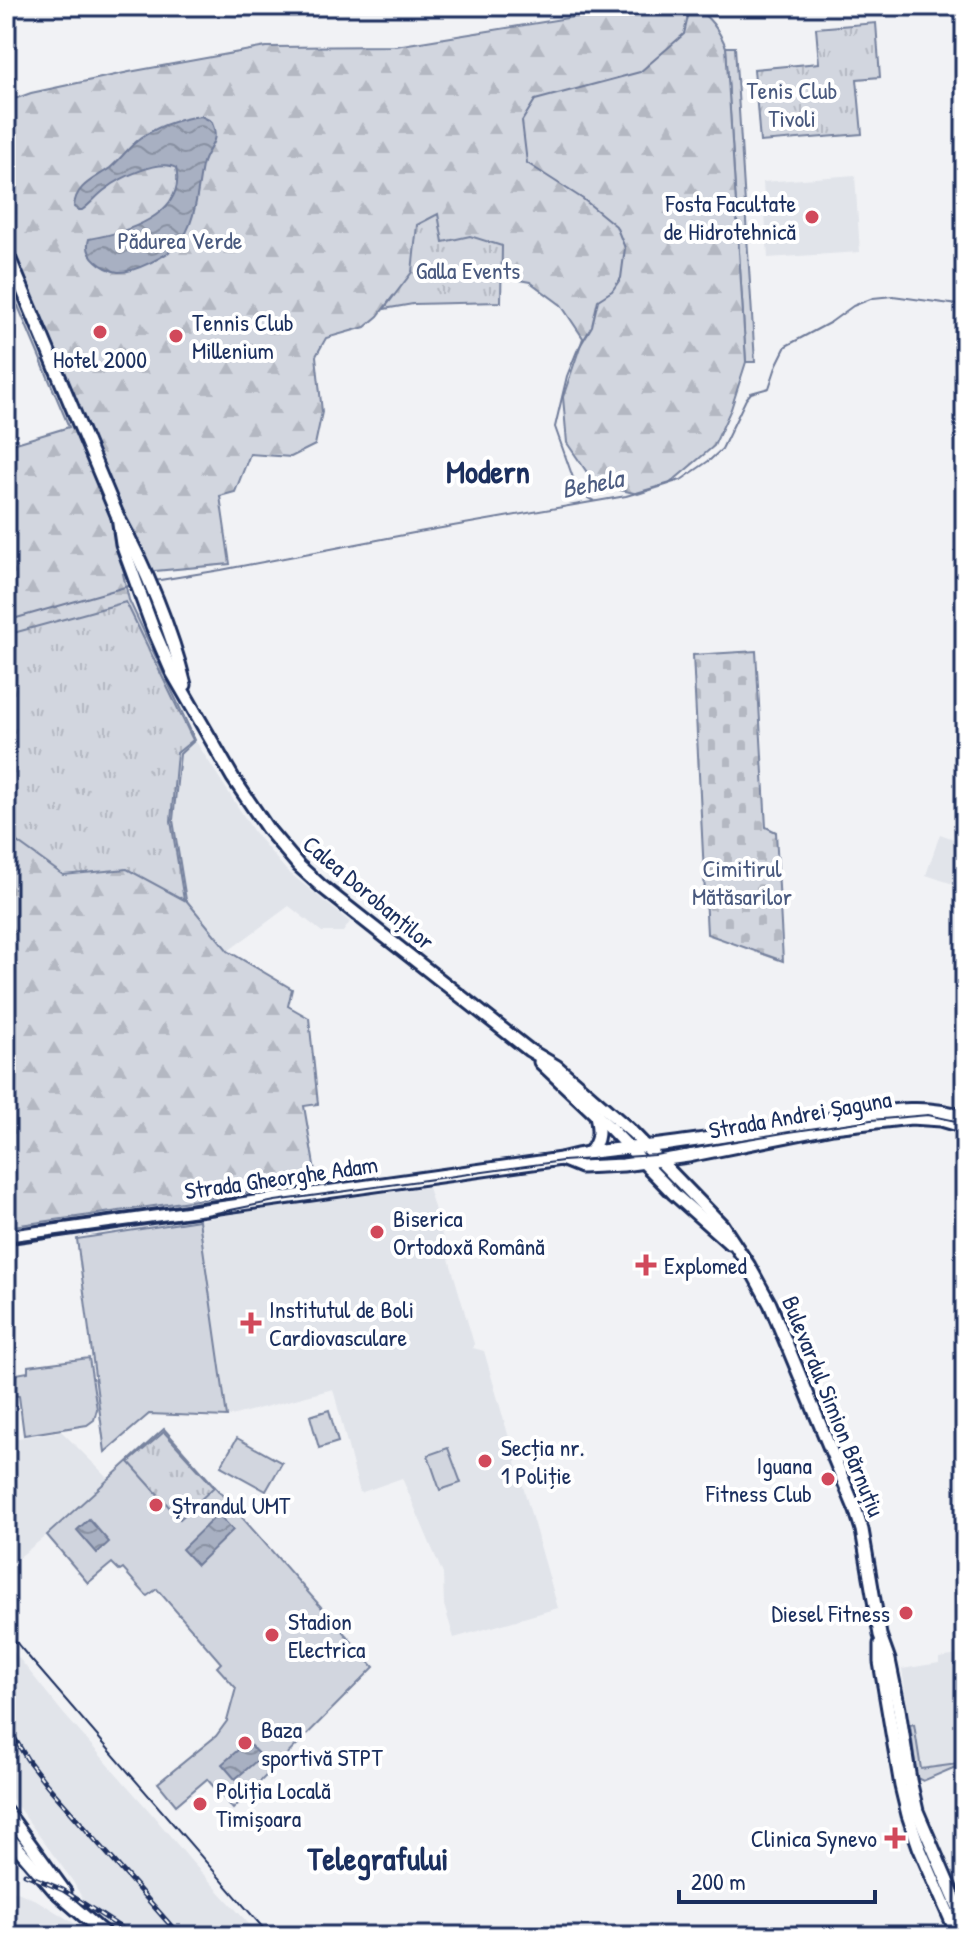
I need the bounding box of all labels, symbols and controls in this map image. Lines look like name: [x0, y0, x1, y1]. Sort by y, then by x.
park label: Tenis Club Tivoli: [747, 74, 837, 134]
place label: Fosta Facultate de Hidrotehnică: [664, 187, 796, 247]
marker: Fosta Facultate de Hidrotehnică: [803, 208, 821, 226]
park label: Pădurea Verde: [118, 224, 243, 256]
park label: Galla Events: [416, 254, 520, 286]
place label: Tennis Club Millenium: [192, 306, 294, 366]
marker: Hotel 2000: [91, 323, 109, 341]
marker: Tennis Club Millenium: [167, 327, 185, 345]
place label: Hotel 2000: [53, 343, 147, 375]
district label: Modern: [446, 450, 530, 493]
water label: Behela: [558, 459, 628, 506]
street label: Calea Dorobanților: [296, 828, 442, 956]
park label: Cimitirul Mătăsarilor: [692, 852, 792, 912]
street label: Strada Andrei Șaguna: [706, 1082, 894, 1146]
street label: Strada Gheorghe Adam: [182, 1148, 380, 1206]
place label: Biserica Ortodoxă Română: [393, 1202, 545, 1262]
marker: Biserica Ortodoxă Română: [368, 1223, 386, 1241]
place label: Explomed: [664, 1249, 747, 1281]
marker: Explomed: [635, 1254, 657, 1276]
street label: Bulevardul Simion Bărnuțiu: [775, 1291, 893, 1522]
place label: Institutul de Boli Cardiovasculare: [269, 1293, 414, 1353]
marker: Institutul de Boli Cardiovasculare: [240, 1312, 262, 1334]
place label: Secția nr. 1 Poliție: [501, 1431, 585, 1491]
place label: Iguana Fitness Club: [705, 1449, 812, 1509]
marker: Secția nr. 1 Poliție: [476, 1452, 494, 1470]
marker: Iguana Fitness Club: [819, 1470, 837, 1488]
place label: Ștrandul UMT: [172, 1489, 291, 1521]
marker: Ștrandul UMT: [147, 1496, 165, 1514]
place label: Diesel Fitness: [771, 1597, 890, 1629]
marker: Diesel Fitness: [897, 1604, 915, 1622]
place label: Stadion Electrica: [288, 1605, 365, 1665]
marker: Stadion Electrica: [263, 1626, 281, 1644]
place label: Baza sportivă STPT: [261, 1713, 383, 1773]
marker: Baza sportivă STPT: [236, 1734, 254, 1752]
place label: Poliția Locală Timișoara: [216, 1774, 331, 1834]
marker: Poliția Locală Timișoara: [191, 1795, 209, 1813]
place label: Clinica Synevo: [751, 1822, 877, 1854]
marker: Clinica Synevo: [884, 1827, 906, 1849]
district label: Telegrafului: [307, 1837, 448, 1881]
scale bar: [679, 1854, 875, 1904]
text: 200 m: [691, 1865, 746, 1897]

